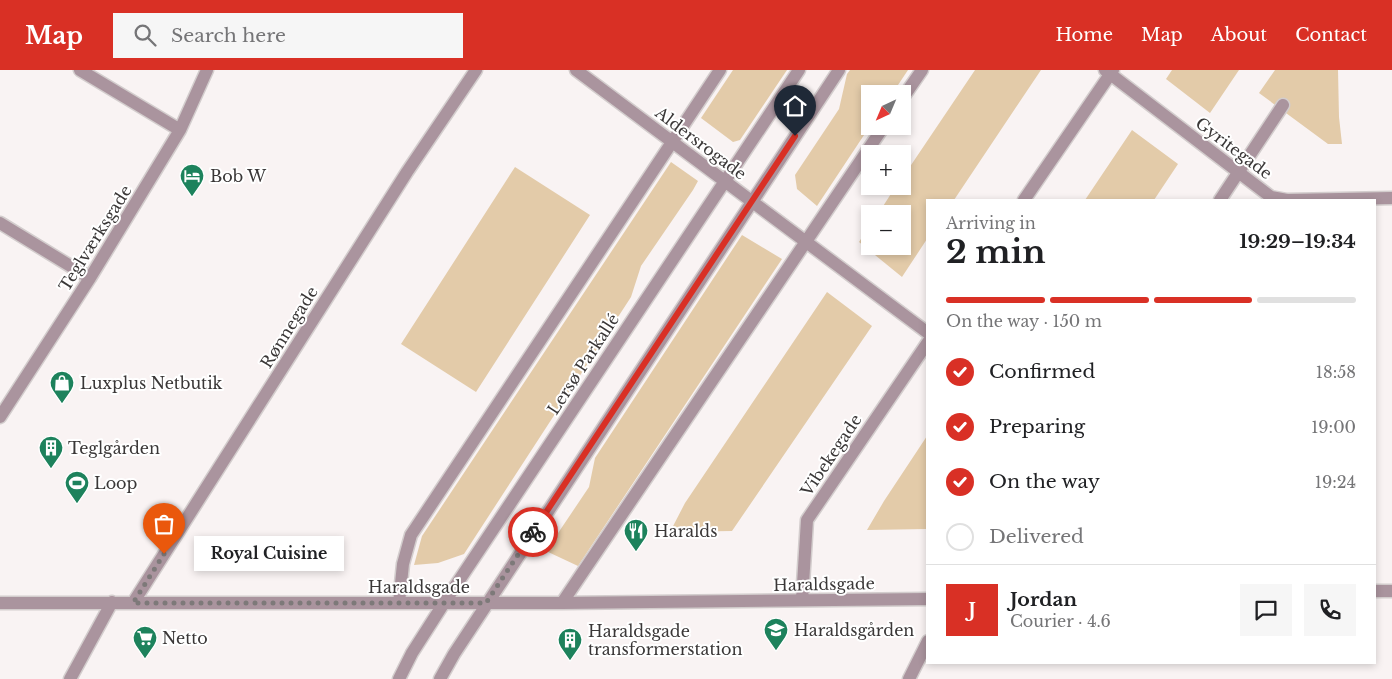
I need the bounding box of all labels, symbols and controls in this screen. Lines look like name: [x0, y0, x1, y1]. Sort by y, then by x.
search box: [113, 13, 463, 58]
text: Map: [25, 21, 83, 50]
icon: search: [131, 21, 159, 49]
text: Search here: [171, 24, 286, 47]
text: Home: [1055, 24, 1113, 46]
text: Map: [1141, 24, 1183, 46]
text: About: [1211, 24, 1267, 46]
text: Contact: [1295, 24, 1367, 46]
pin: [774, 85, 816, 136]
north arrow: [861, 85, 911, 135]
map controls: [861, 85, 911, 255]
icon: home: [781, 92, 809, 120]
street label: Aldersrogade: [651, 102, 750, 184]
street label: Gyritegade: [1192, 113, 1276, 183]
button: +: [861, 145, 911, 195]
hotel icon: Bob W: [179, 163, 205, 197]
place label: Bob W: [210, 166, 266, 186]
street label: Teglværksgade: [54, 181, 136, 295]
button: −: [861, 205, 911, 255]
text: Arriving in: [946, 213, 1036, 233]
text: 19:29–19:34: [1239, 230, 1356, 253]
text: 2 min: [946, 232, 1046, 272]
street label: Rønnegade: [256, 282, 322, 372]
street label: Lersø Parkallé: [543, 310, 623, 418]
text: On the way · 150 m: [946, 311, 1102, 331]
icon: check: [946, 358, 974, 386]
text: Confirmed: [989, 360, 1095, 383]
text: 18:58: [1316, 362, 1356, 382]
shop icon: Luxplus Netbutik: [49, 370, 75, 404]
place label: Luxplus Netbutik: [80, 373, 223, 393]
street label: Vibekegade: [796, 410, 866, 501]
icon: check: [946, 413, 974, 441]
text: Preparing: [989, 415, 1085, 438]
text: 19:00: [1311, 417, 1356, 437]
building icon: Teglgården: [38, 435, 64, 469]
place label: Teglgården: [68, 438, 160, 458]
icon: check: [946, 468, 974, 496]
sports icon: Loop: [64, 470, 90, 504]
text: On the way: [989, 470, 1100, 493]
text: 19:24: [1315, 472, 1356, 492]
place label: Loop: [94, 473, 138, 493]
pin: [143, 503, 185, 554]
courier: [508, 507, 558, 557]
icon: bag: [150, 510, 178, 538]
icon: bike: [519, 518, 547, 546]
restaurant icon: Haralds: [623, 518, 649, 552]
place label: Haralds: [654, 521, 717, 541]
text: Delivered: [989, 525, 1084, 548]
callout: Royal Cuisine: [194, 536, 344, 572]
text: Royal Cuisine: [211, 543, 327, 563]
street label: Haraldsgade: [773, 573, 875, 595]
street label: Haraldsgade: [368, 577, 470, 597]
button: chat: [1240, 584, 1292, 636]
button: phone: [1304, 584, 1356, 636]
text: Jordan: [1010, 588, 1077, 611]
text: J: [968, 598, 976, 621]
text: Courier · 4.6: [1010, 611, 1111, 631]
school or university icon: Haraldsgården: [763, 617, 789, 651]
place label: Haraldsgården: [794, 620, 914, 640]
place label: Haraldsgade transformerstation: [588, 621, 742, 659]
supermarket icon: Netto: [132, 625, 158, 659]
building icon: Haraldsgade transformerstation: [557, 627, 583, 661]
place label: Netto: [162, 628, 208, 648]

